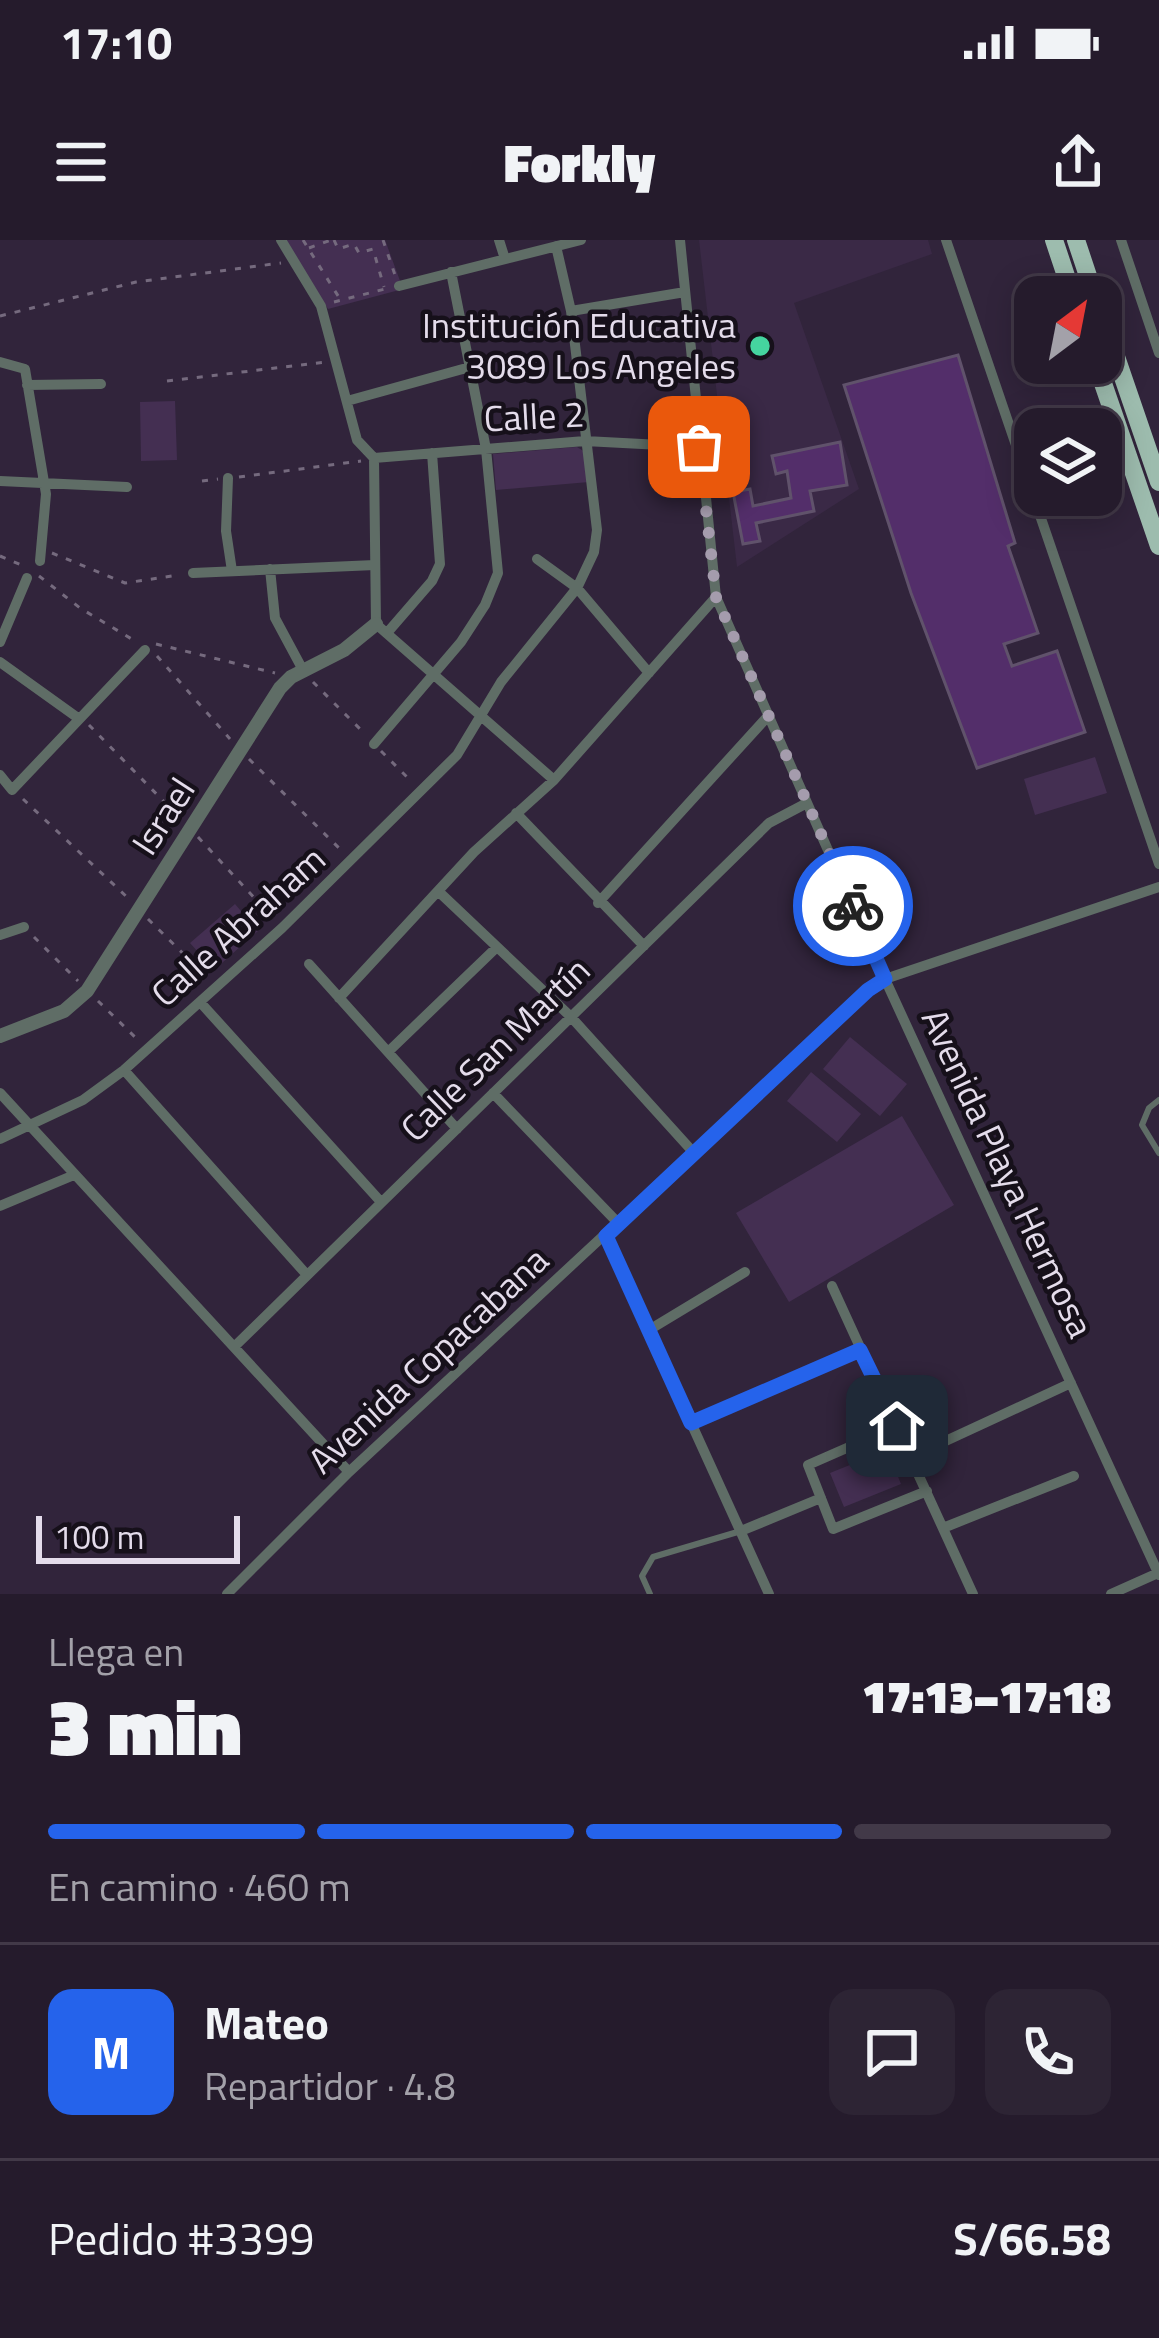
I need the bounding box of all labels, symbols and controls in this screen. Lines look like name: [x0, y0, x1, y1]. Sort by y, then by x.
text: 17:10: [60, 8, 172, 76]
text: Forkly: [504, 121, 655, 203]
icon: menu: [48, 129, 114, 195]
icon: share: [1045, 129, 1111, 195]
north arrow: [1014, 276, 1122, 384]
map controls: [1014, 276, 1122, 516]
place label: Institución Educativa 3089 Los Angeles: [422, 297, 736, 393]
marker: Institución Educativa 3089 Los Angeles: [747, 333, 773, 359]
street label: Calle 2: [482, 385, 586, 446]
pin: [648, 396, 750, 498]
button: layers: [1014, 408, 1122, 516]
icon: bag: [666, 414, 732, 480]
street label: Israel: [117, 766, 208, 865]
street label: Calle Abraham: [138, 832, 337, 1019]
courier: [793, 846, 913, 966]
icon: bike: [820, 873, 886, 939]
street label: Calle San Martín: [387, 944, 602, 1154]
street label: Avenida Playa Hermosa: [908, 999, 1109, 1346]
street label: Avenida Copacabana: [295, 1233, 560, 1486]
pin: [846, 1375, 948, 1477]
icon: home: [864, 1393, 930, 1459]
scale bar: [36, 1510, 240, 1563]
text: 100 m: [54, 1512, 144, 1562]
text: Llega en: [48, 1622, 184, 1681]
text: 17:13–17:18: [862, 1662, 1111, 1730]
text: 3 min: [48, 1667, 242, 1785]
text: En camino · 460 m: [48, 1857, 351, 1916]
text: Mateo: [204, 1988, 329, 2056]
button: chat: [829, 1989, 955, 2115]
button: phone: [985, 1989, 1111, 2115]
text: M: [92, 2018, 130, 2086]
text: Repartidor · 4.8: [204, 2056, 456, 2115]
text: Pedido #3399: [48, 2204, 314, 2272]
text: S/66.58: [953, 2204, 1111, 2272]

